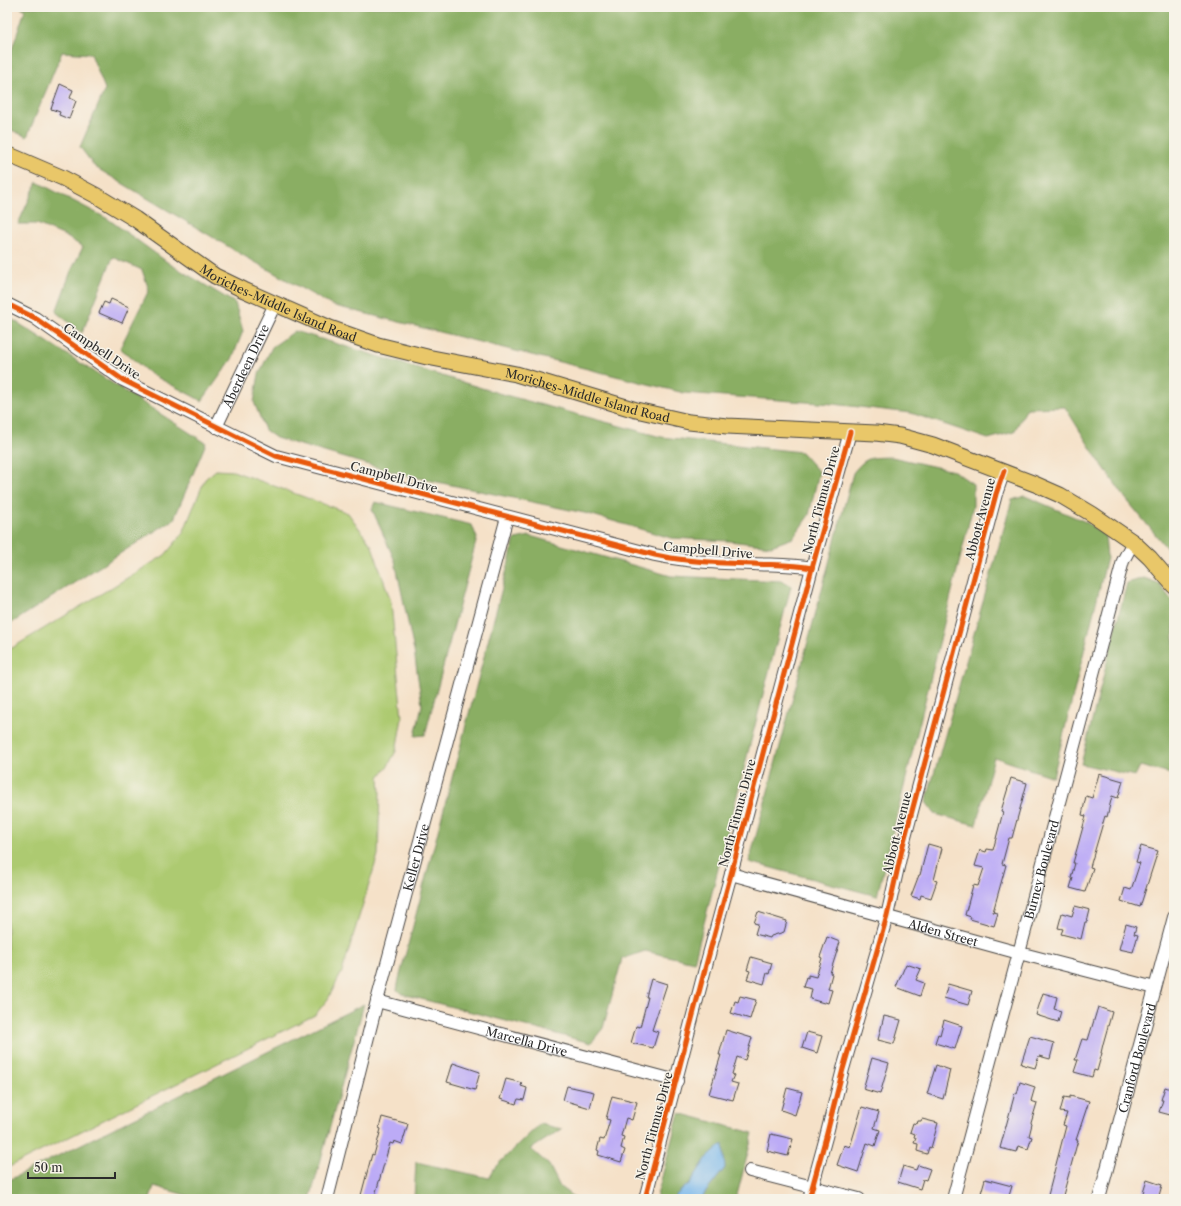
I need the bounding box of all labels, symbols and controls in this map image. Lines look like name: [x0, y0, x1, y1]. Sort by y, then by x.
street label: Moriches-Middle Island Road: [197, 260, 359, 345]
street label: Campbell Drive: [61, 320, 144, 382]
street label: Aberdeen Drive: [219, 321, 272, 411]
street label: Moriches-Middle Island Road: [504, 365, 672, 425]
street label: North Titmus Drive: [799, 444, 843, 556]
street label: Campbell Drive: [349, 458, 439, 496]
street label: Abbott Avenue: [962, 476, 998, 563]
street label: Campbell Drive: [663, 539, 754, 561]
street label: North Titmus Drive: [715, 757, 759, 869]
street label: Abbott Avenue: [879, 790, 915, 877]
street label: Burney Boulevard: [1021, 818, 1062, 921]
street label: Keller Drive: [399, 822, 432, 893]
street label: Alden Street: [906, 915, 980, 949]
street label: Cranford Boulevard: [1115, 1001, 1158, 1114]
street label: Marcella Drive: [484, 1023, 570, 1059]
street label: North Titmus Drive: [632, 1070, 676, 1182]
scale bar: [28, 1154, 115, 1180]
text: 50 m: [34, 1160, 63, 1175]

